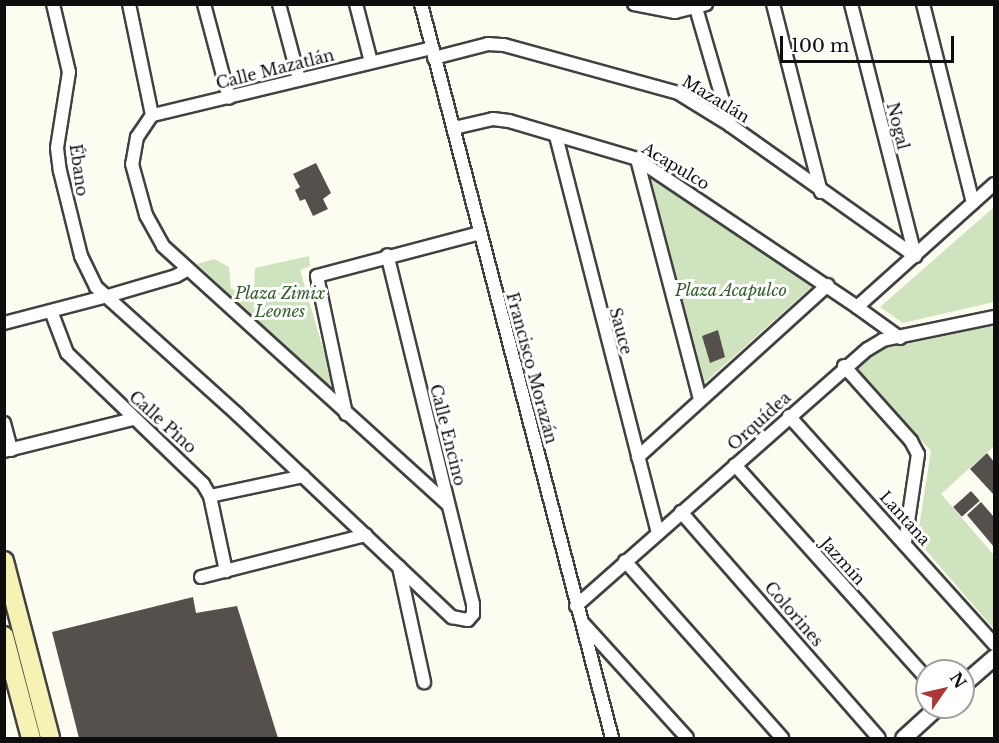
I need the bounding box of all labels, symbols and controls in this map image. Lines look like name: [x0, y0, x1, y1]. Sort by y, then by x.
scale bar: [783, 24, 957, 62]
text: 100 m: [791, 35, 849, 57]
street label: Calle Mazatlán: [214, 45, 336, 93]
street label: Mazatlán: [679, 71, 753, 127]
street label: Nogal: [883, 100, 913, 152]
street label: Acapulco: [639, 138, 713, 194]
street label: Ébano: [66, 143, 92, 197]
park label: Plaza Acapulco: [674, 280, 788, 300]
park label: Plaza Zimix Leones: [234, 283, 326, 321]
street label: Francisco Morazán: [503, 290, 561, 446]
street label: Sauce: [606, 306, 636, 356]
street label: Calle Encino: [426, 382, 470, 488]
street label: Calle Pino: [125, 387, 201, 457]
street label: Orquídea: [724, 388, 794, 454]
street label: Lantana: [876, 487, 934, 549]
street label: Jazmín: [817, 533, 869, 589]
street label: Colorines: [761, 578, 827, 650]
north arrow: [915, 659, 975, 719]
text: N: [946, 668, 971, 692]

